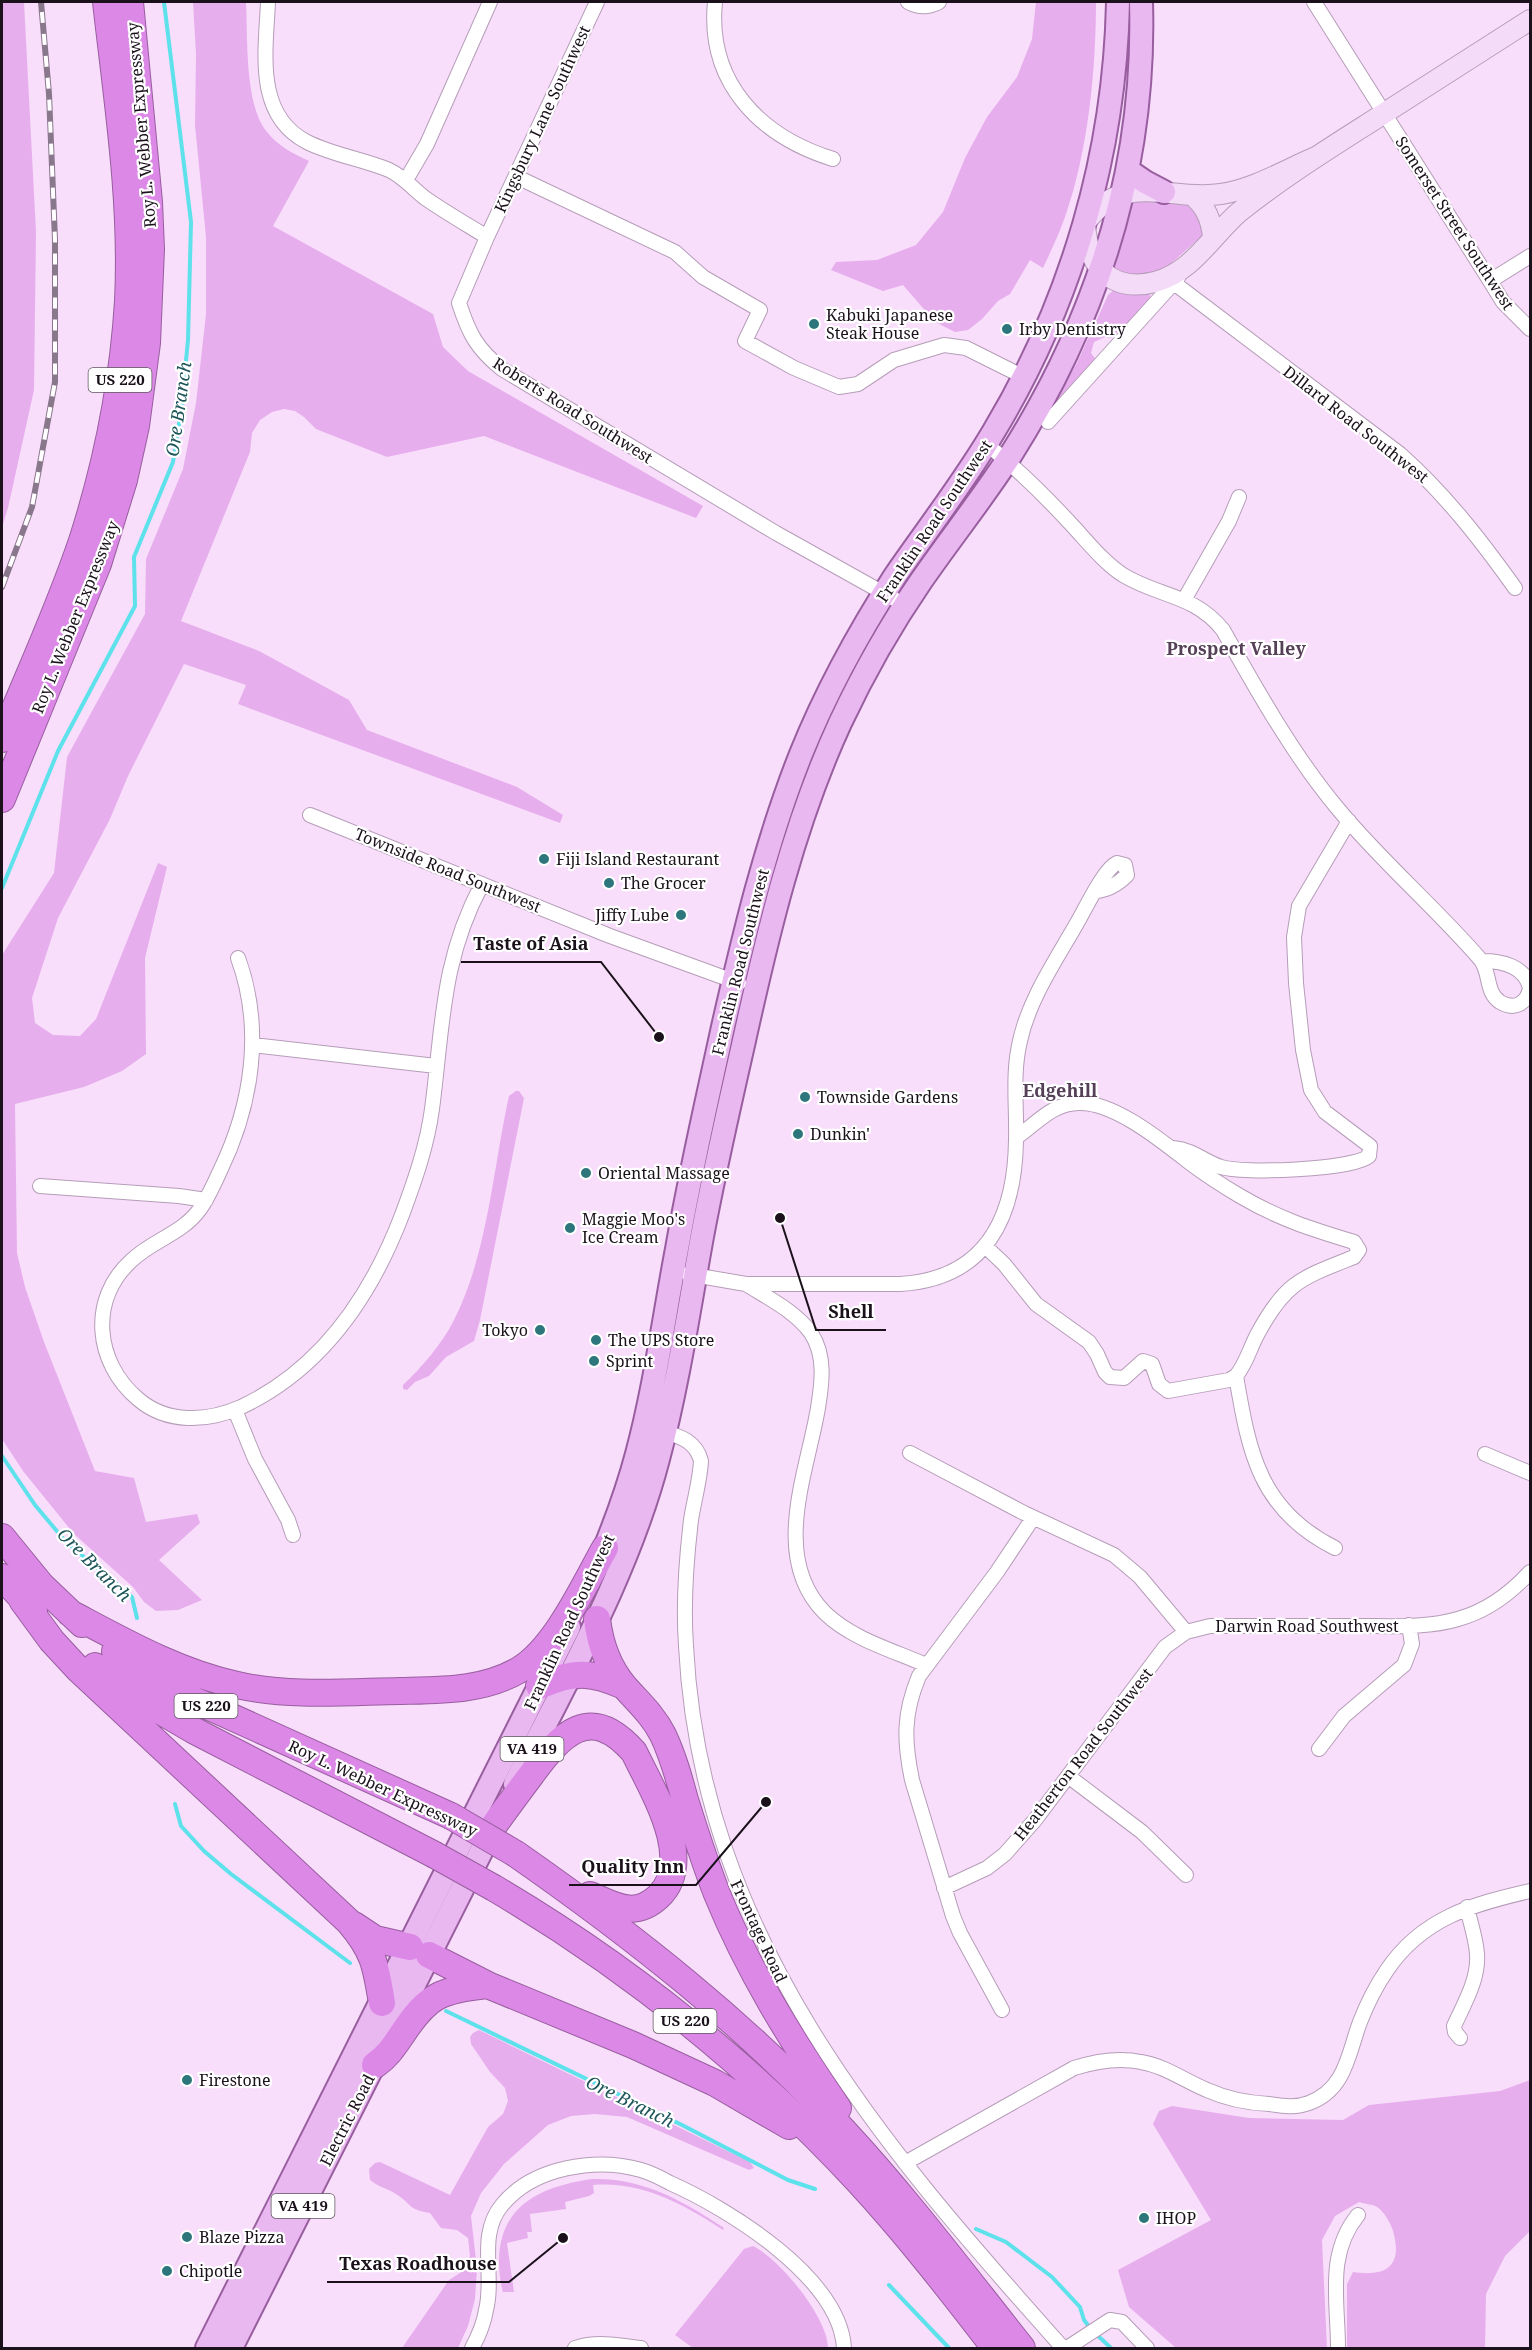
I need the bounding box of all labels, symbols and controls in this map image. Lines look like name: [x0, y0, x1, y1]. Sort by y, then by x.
street label: Roy L. Webber Expressway: [121, 20, 161, 229]
street label: Kingsbury Lane Southwest: [489, 21, 595, 216]
street label: Somerset Street Southwest: [1391, 132, 1520, 314]
place label: Kabuki Japanese Steak House: [826, 304, 953, 344]
marker: Kabuki Japanese Steak House: [807, 317, 821, 331]
place label: Irby Dentistry: [1019, 318, 1127, 340]
marker: Irby Dentistry: [1000, 322, 1014, 336]
street label: Roberts Road Southwest: [489, 352, 657, 468]
water label: Ore Branch: [159, 360, 197, 458]
street label: Dillard Road Southwest: [1279, 360, 1434, 488]
road number: US 220: [88, 368, 152, 392]
street label: Franklin Road Southwest: [871, 435, 997, 607]
street label: Roy L. Webber Expressway: [26, 516, 124, 717]
district label: Prospect Valley: [1166, 636, 1306, 660]
street label: Townside Road Southwest: [352, 823, 545, 918]
place label: Fiji Island Restaurant: [556, 848, 720, 870]
marker: Fiji Island Restaurant: [537, 852, 551, 866]
street label: Franklin Road Southwest: [706, 866, 774, 1058]
place label: The Grocer: [621, 872, 706, 894]
marker: The Grocer: [602, 876, 616, 890]
place label: Jiffy Lube: [594, 904, 669, 926]
marker: Jiffy Lube: [674, 908, 688, 922]
callout: Taste of Asia: [461, 926, 601, 962]
text: Taste of Asia: [473, 931, 589, 955]
district label: Edgehill: [1023, 1078, 1098, 1102]
place label: Townside Gardens: [817, 1086, 958, 1108]
marker: Townside Gardens: [798, 1090, 812, 1104]
place label: Dunkin': [810, 1123, 870, 1145]
marker: Dunkin': [791, 1127, 805, 1141]
place label: Oriental Massage: [598, 1162, 730, 1184]
marker: Oriental Massage: [579, 1166, 593, 1180]
place label: Maggie Moo's Ice Cream: [582, 1208, 685, 1248]
marker: Maggie Moo's Ice Cream: [563, 1221, 577, 1235]
callout: Shell: [816, 1294, 886, 1330]
text: Shell: [828, 1299, 874, 1323]
place label: Tokyo: [482, 1319, 528, 1341]
marker: Tokyo: [533, 1323, 547, 1337]
place label: The UPS Store: [608, 1329, 714, 1351]
marker: The UPS Store: [589, 1333, 603, 1347]
place label: Sprint: [606, 1350, 654, 1372]
marker: Sprint: [587, 1354, 601, 1368]
water label: Ore Branch: [52, 1522, 137, 1607]
street label: Franklin Road Southwest: [519, 1530, 620, 1714]
street label: Darwin Road Southwest: [1215, 1615, 1399, 1637]
street label: Heatherton Road Southwest: [1009, 1663, 1158, 1845]
road number: US 220: [174, 1694, 238, 1718]
street label: Roy L. Webber Expressway: [285, 1734, 482, 1842]
road number: VA 419: [500, 1737, 564, 1761]
callout: Quality Inn: [569, 1849, 696, 1885]
text: Quality Inn: [581, 1854, 685, 1878]
street label: Frontage Road: [726, 1876, 793, 1986]
road number: US 220: [654, 2009, 716, 2033]
place label: Firestone: [199, 2069, 271, 2091]
water label: Ore Branch: [582, 2069, 679, 2133]
street label: Electric Road: [314, 2070, 380, 2170]
marker: Firestone: [180, 2073, 194, 2087]
road number: VA 419: [272, 2194, 334, 2218]
place label: IHOP: [1156, 2207, 1196, 2229]
marker: IHOP: [1137, 2211, 1151, 2225]
place label: Blaze Pizza: [199, 2226, 284, 2248]
marker: Blaze Pizza: [180, 2230, 194, 2244]
callout: Texas Roadhouse: [327, 2246, 509, 2282]
text: Texas Roadhouse: [339, 2251, 497, 2275]
place label: Chipotle: [179, 2260, 242, 2282]
marker: Chipotle: [160, 2264, 174, 2278]

